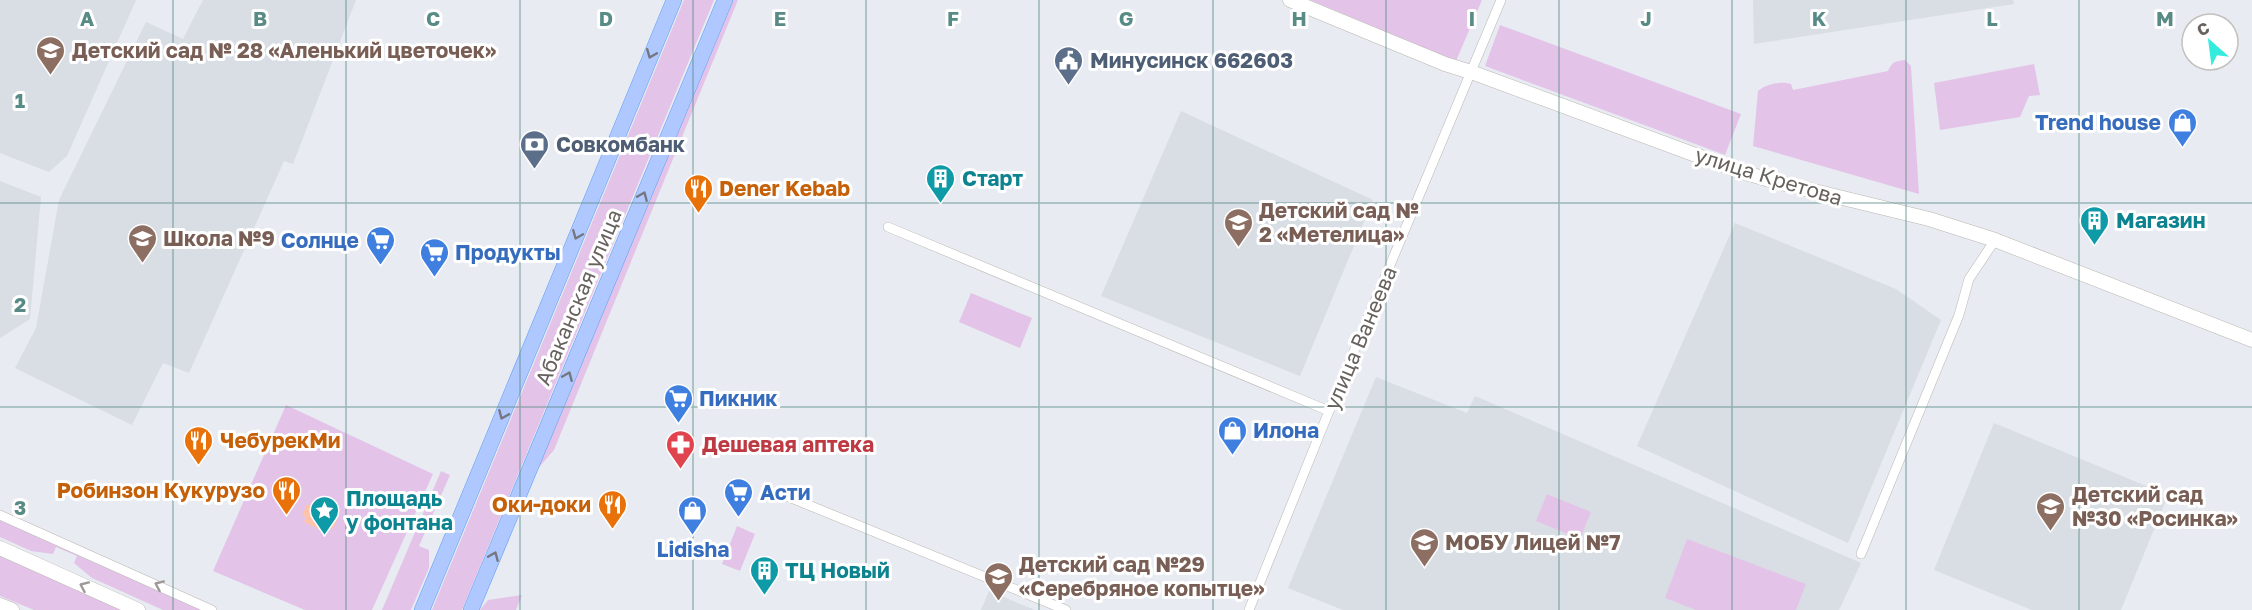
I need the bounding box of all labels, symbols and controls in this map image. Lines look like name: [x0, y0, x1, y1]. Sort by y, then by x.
text: A: [80, 6, 94, 30]
text: B: [253, 6, 267, 30]
text: C: [426, 6, 440, 30]
text: D: [599, 6, 613, 30]
text: E: [774, 6, 786, 30]
text: F: [947, 6, 959, 30]
text: G: [1119, 6, 1133, 30]
text: H: [1291, 6, 1307, 30]
text: I: [1469, 6, 1475, 30]
text: J: [1640, 6, 1652, 30]
text: K: [1812, 6, 1827, 30]
text: L: [1986, 6, 1998, 30]
text: M: [2156, 6, 2174, 30]
north arrow: [2180, 12, 2240, 72]
text: С: [2193, 17, 2213, 40]
school or university icon: Детский сад № 28 «Аленький цветочек»: [35, 34, 67, 76]
place label: Детский сад № 28 «Аленький цветочек»: [72, 37, 496, 63]
public building icon: Минусинск 662603: [1053, 44, 1085, 86]
place label: Минусинск 662603: [1090, 47, 1293, 73]
one-way arrow: [646, 48, 659, 59]
text: 1: [15, 88, 25, 112]
shop icon: Trend house: [2166, 106, 2198, 148]
place label: Trend house: [2035, 109, 2161, 135]
bank icon: Совкомбанк: [519, 128, 551, 170]
place label: Совкомбанк: [556, 131, 685, 157]
street label: улица Кретова: [1692, 141, 1846, 211]
building icon: Старт: [925, 162, 957, 204]
place label: Старт: [962, 165, 1023, 191]
restaurant icon: Dener Kebab: [682, 172, 714, 214]
place label: Dener Kebab: [719, 175, 850, 201]
one-way arrow: [636, 191, 648, 202]
place label: Детский сад № 2 «Метелица»: [1259, 197, 1419, 247]
building icon: Магазин: [2079, 204, 2111, 246]
street label: Абаканская улица: [529, 205, 627, 389]
school or university icon: Детский сад № 2 «Метелица»: [1222, 206, 1254, 248]
place label: Магазин: [2116, 207, 2205, 233]
school or university icon: Школа №9: [126, 222, 158, 264]
supermarket icon: Солнце: [364, 224, 396, 266]
place label: Школа №9: [163, 225, 275, 251]
place label: Солнце: [281, 227, 359, 253]
one-way arrow: [572, 228, 584, 239]
supermarket icon: Продукты: [418, 236, 450, 278]
place label: Продукты: [455, 239, 561, 265]
street label: улица Ванеева: [1318, 262, 1402, 414]
text: 2: [14, 292, 26, 316]
one-way arrow: [561, 371, 573, 382]
supermarket icon: Пикник: [662, 382, 694, 424]
place label: Пикник: [699, 385, 778, 411]
one-way arrow: [498, 408, 510, 419]
shop icon: Илона: [1216, 414, 1248, 456]
place label: Илона: [1253, 417, 1319, 443]
restaurant icon: ЧебурекМи: [183, 424, 215, 466]
place label: ЧебурекМи: [220, 427, 341, 453]
pharmacy icon: Дешевая аптека: [665, 428, 697, 470]
place label: Дешевая аптека: [702, 431, 874, 457]
restaurant icon: Робинзон Кукурузо: [270, 474, 302, 516]
supermarket icon: Асти: [723, 476, 755, 518]
place label: Робинзон Кукурузо: [57, 477, 265, 503]
place label: Асти: [760, 479, 811, 505]
place label: Детский сад №30 «Росинка»: [2072, 481, 2238, 531]
place label: Площадь у фонтана: [346, 485, 453, 535]
restaurant icon: Оки-доки: [596, 488, 628, 530]
school or university icon: Детский сад №30 «Росинка»: [2035, 490, 2067, 532]
place label: Оки-доки: [492, 491, 591, 517]
place icon: Площадь у фонтана: [309, 494, 341, 536]
shop icon: Lidisha: [677, 494, 709, 536]
text: 3: [14, 495, 26, 519]
school or university icon: МОБУ Лицей №7: [1408, 526, 1440, 568]
place label: МОБУ Лицей №7: [1445, 529, 1620, 555]
place label: Lidisha: [656, 536, 730, 562]
place label: Детский сад №29 «Серебряное копытце»: [1019, 551, 1264, 601]
one-way arrow: [487, 552, 499, 563]
building icon: ТЦ Новый: [748, 554, 780, 596]
place label: ТЦ Новый: [785, 557, 890, 583]
school or university icon: Детский сад №29 «Серебряное копытце»: [982, 560, 1014, 602]
one-way arrow: [80, 581, 91, 593]
one-way arrow: [154, 581, 165, 593]

